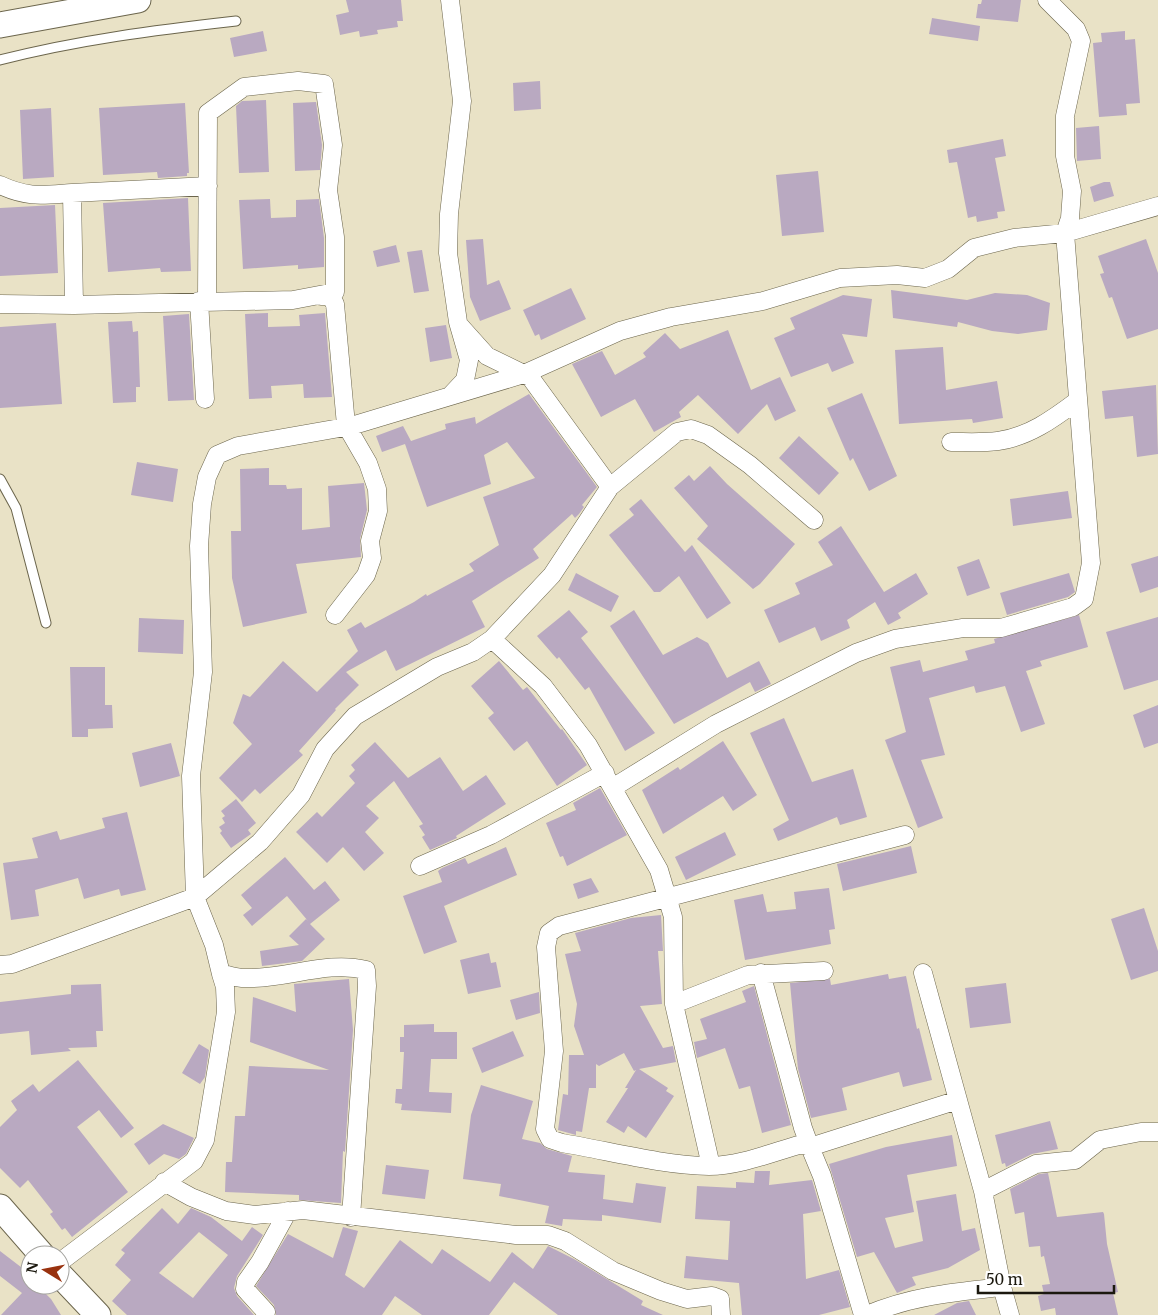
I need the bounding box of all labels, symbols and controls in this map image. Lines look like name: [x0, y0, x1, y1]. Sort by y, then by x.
north arrow: [20, 1245, 70, 1295]
text: N: [22, 1261, 42, 1275]
scale bar: [978, 1262, 1114, 1294]
text: 50 m: [986, 1270, 1023, 1289]

